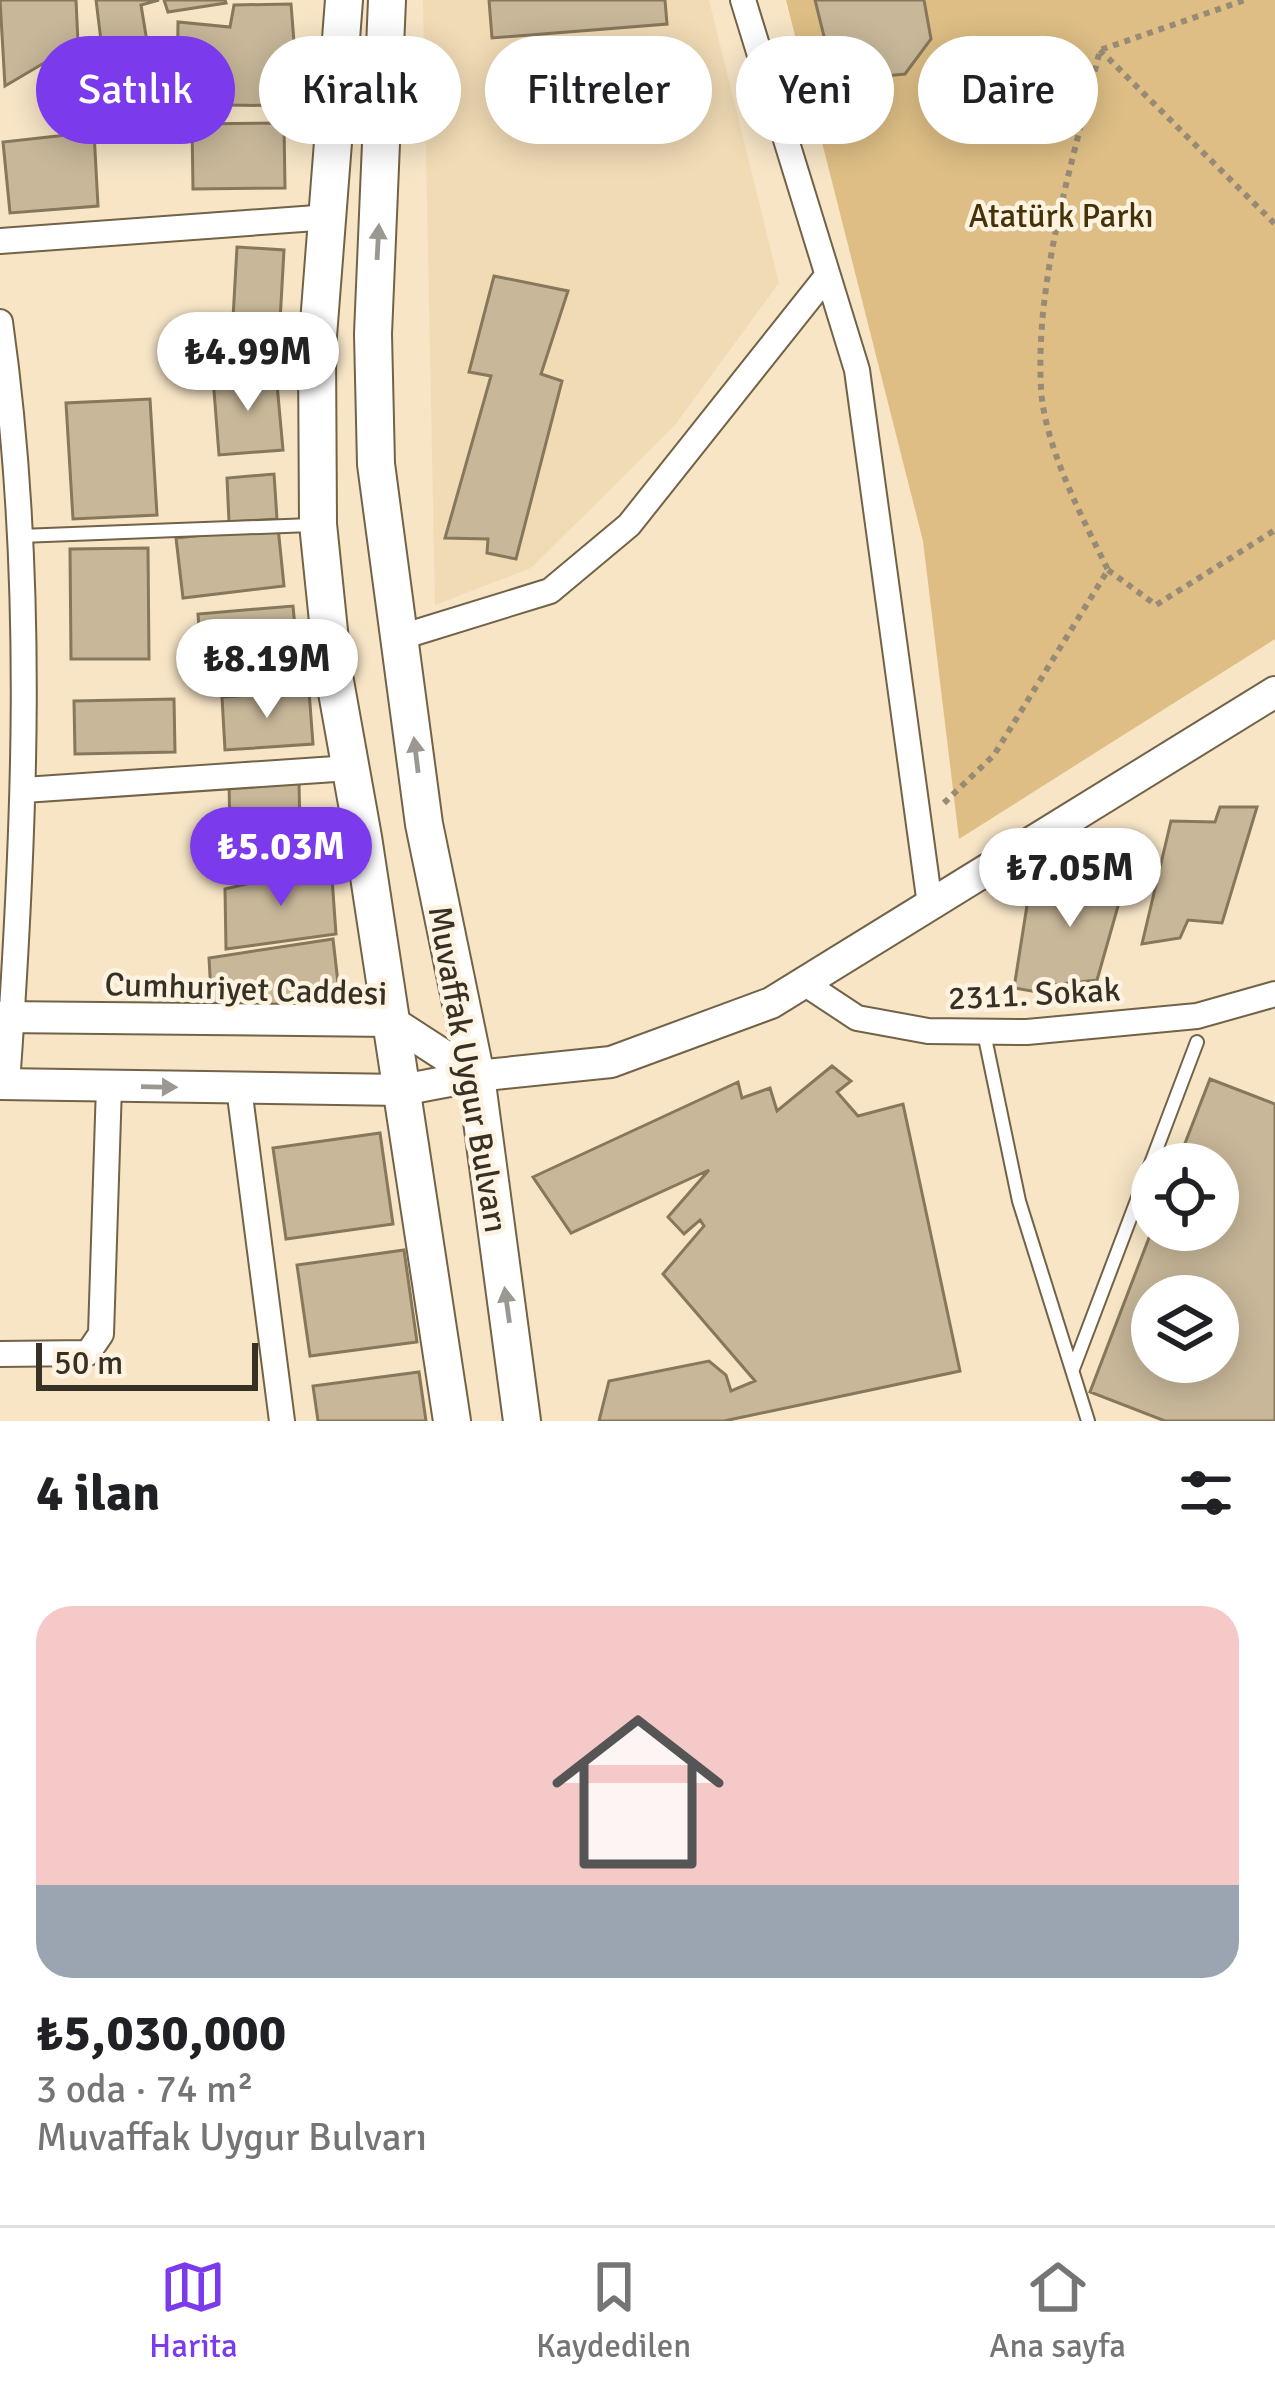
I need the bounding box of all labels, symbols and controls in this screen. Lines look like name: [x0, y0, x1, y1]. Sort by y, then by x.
chip: Satılık: [36, 36, 235, 144]
chip: Kiralık: [259, 36, 461, 144]
chip: Filtreler: [485, 36, 712, 144]
chip: Yeni: [736, 36, 894, 144]
chip: Daire: [918, 36, 1098, 144]
park label: Atatürk Parkı: [968, 196, 1154, 237]
one-way arrow: [369, 223, 388, 260]
pin: ₺4.99M: [150, 312, 346, 414]
text: ₺4.99M: [184, 327, 312, 375]
pin: ₺8.19M: [169, 619, 365, 721]
text: ₺8.19M: [203, 634, 331, 682]
one-way arrow: [406, 736, 425, 773]
pin: ₺5.03M: [183, 807, 379, 909]
text: ₺5.03M: [217, 822, 345, 870]
pin: ₺7.05M: [972, 828, 1168, 930]
text: ₺7.05M: [1006, 843, 1134, 891]
street label: Muvaffak Uygur Bulvarı: [419, 903, 516, 1236]
street label: Cumhuriyet Caddesi: [104, 964, 388, 1015]
street label: 2311. Sokak: [947, 970, 1121, 1019]
one-way arrow: [141, 1077, 179, 1096]
map controls: [1131, 1143, 1239, 1383]
button: locate: [1131, 1143, 1239, 1251]
button: layers: [1131, 1275, 1239, 1383]
one-way arrow: [497, 1286, 516, 1323]
scale bar: [36, 1337, 258, 1390]
text: 50 m: [54, 1343, 123, 1384]
icon: filters: [1173, 1460, 1239, 1526]
text: 4 ilan: [36, 1462, 160, 1525]
icon: home: [530, 1684, 746, 1900]
text: ₺5,030,000: [36, 2002, 286, 2065]
text: 3 oda · 74 m²: [36, 2065, 254, 2113]
text: Muvaffak Uygur Bulvarı: [36, 2113, 427, 2161]
tab: Harita: [149, 2254, 238, 2367]
tab: Kaydedilen: [536, 2254, 691, 2367]
tab: Ana sayfa: [989, 2254, 1126, 2367]

